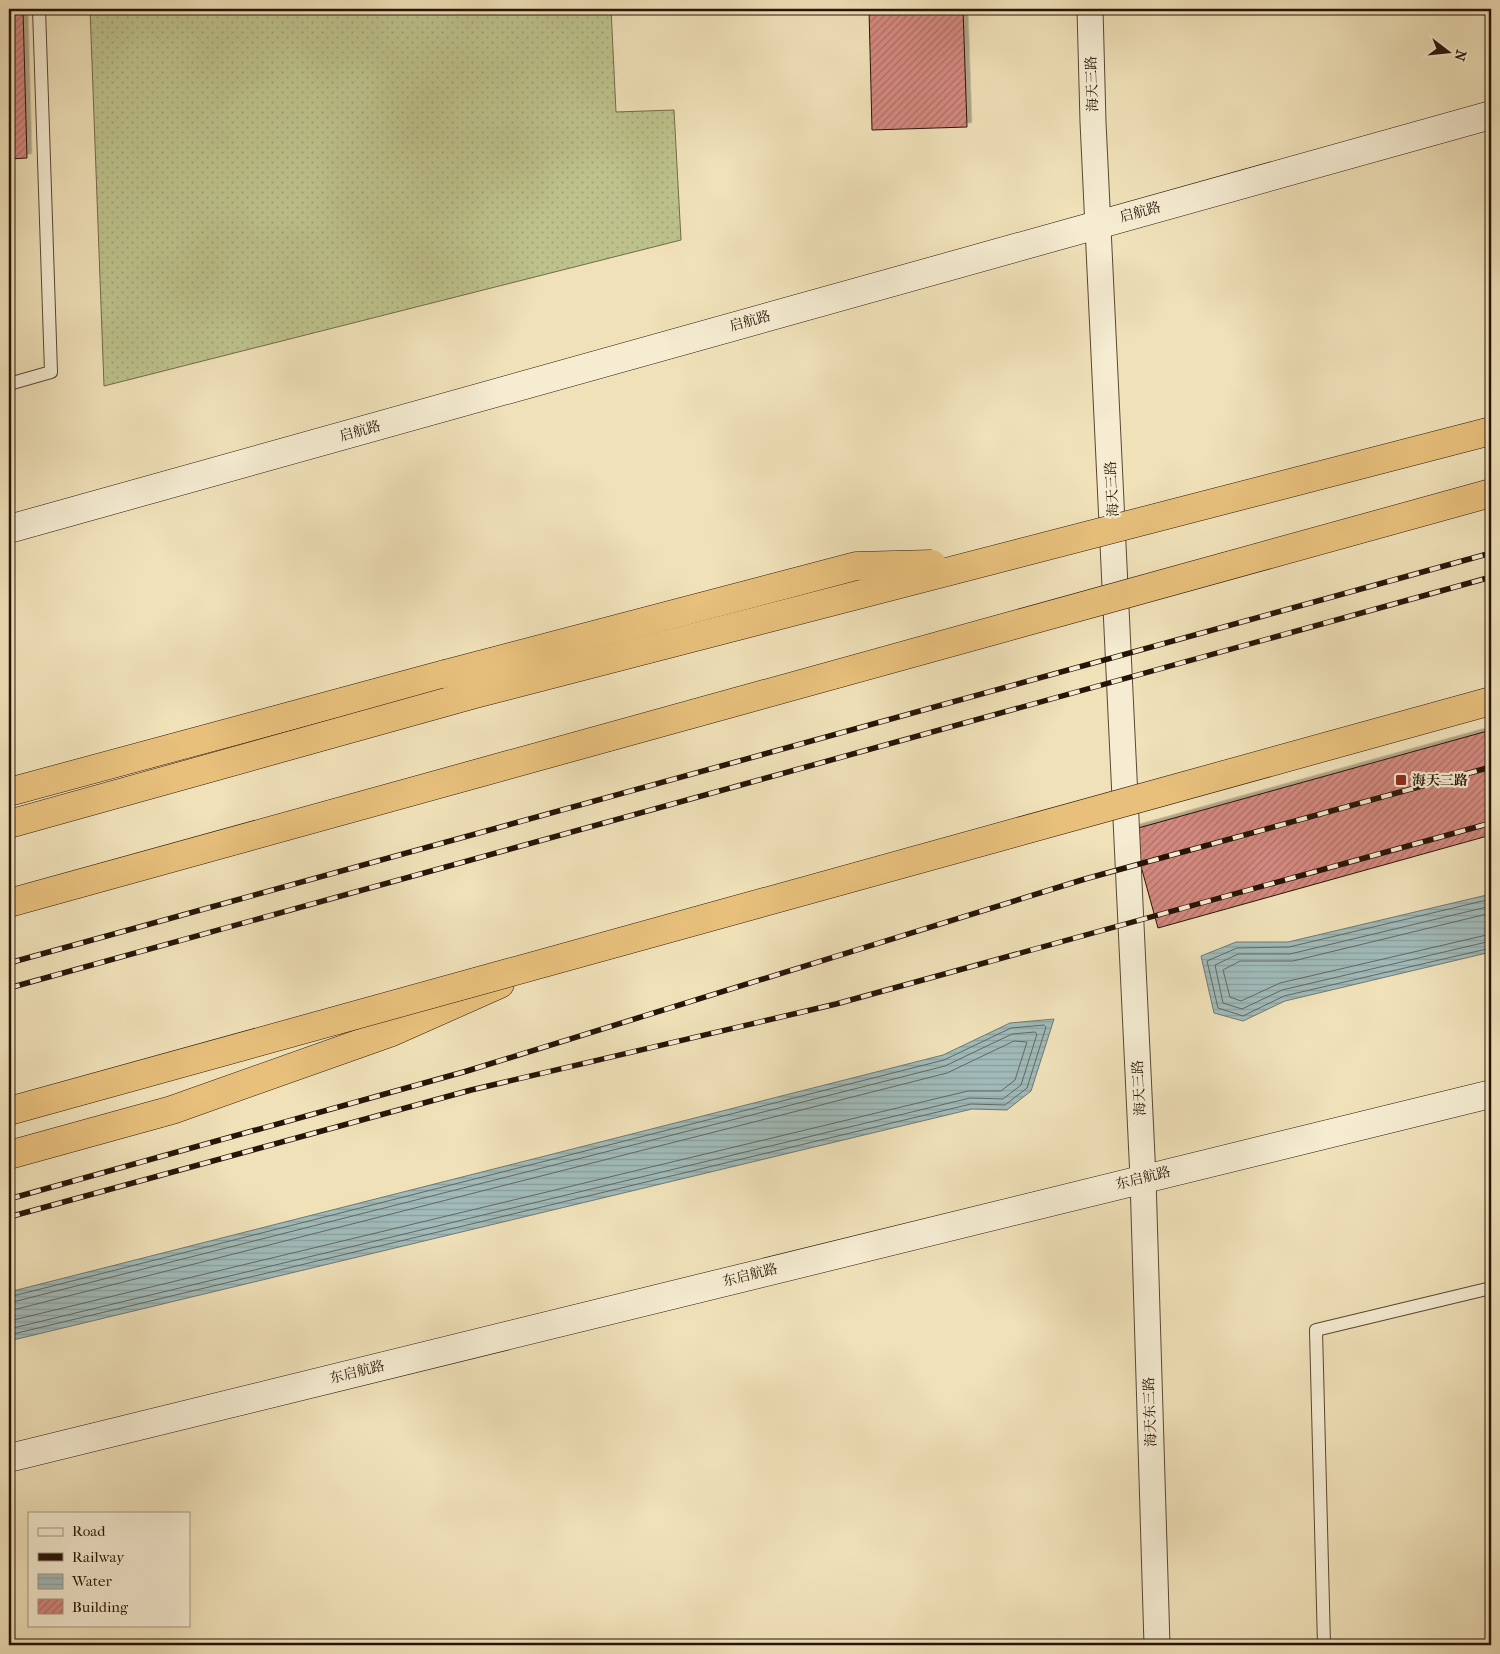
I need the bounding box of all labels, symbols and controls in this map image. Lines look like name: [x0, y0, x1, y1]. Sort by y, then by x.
north arrow: [1422, 28, 1472, 78]
text: N: [1450, 48, 1470, 63]
street label: 海天三路: [1083, 56, 1101, 112]
street label: 启航路: [1118, 198, 1162, 226]
street label: 启航路: [727, 307, 773, 335]
street label: 启航路: [337, 417, 383, 445]
street label: 海天三路: [1102, 461, 1122, 517]
place label: 海天三路: [1412, 772, 1468, 789]
marker: 海天三路: [1394, 773, 1408, 787]
street label: 海天三路: [1129, 1060, 1149, 1116]
street label: 东启航路: [1114, 1163, 1172, 1193]
street label: 东启航路: [721, 1260, 779, 1290]
street label: 东启航路: [328, 1357, 386, 1387]
street label: 海天东三路: [1140, 1377, 1160, 1447]
legend: [28, 1512, 190, 1626]
text: Road: [72, 1522, 106, 1540]
text: Railway: [72, 1548, 125, 1566]
text: Water: [71, 1572, 112, 1590]
text: Building: [72, 1598, 129, 1616]

